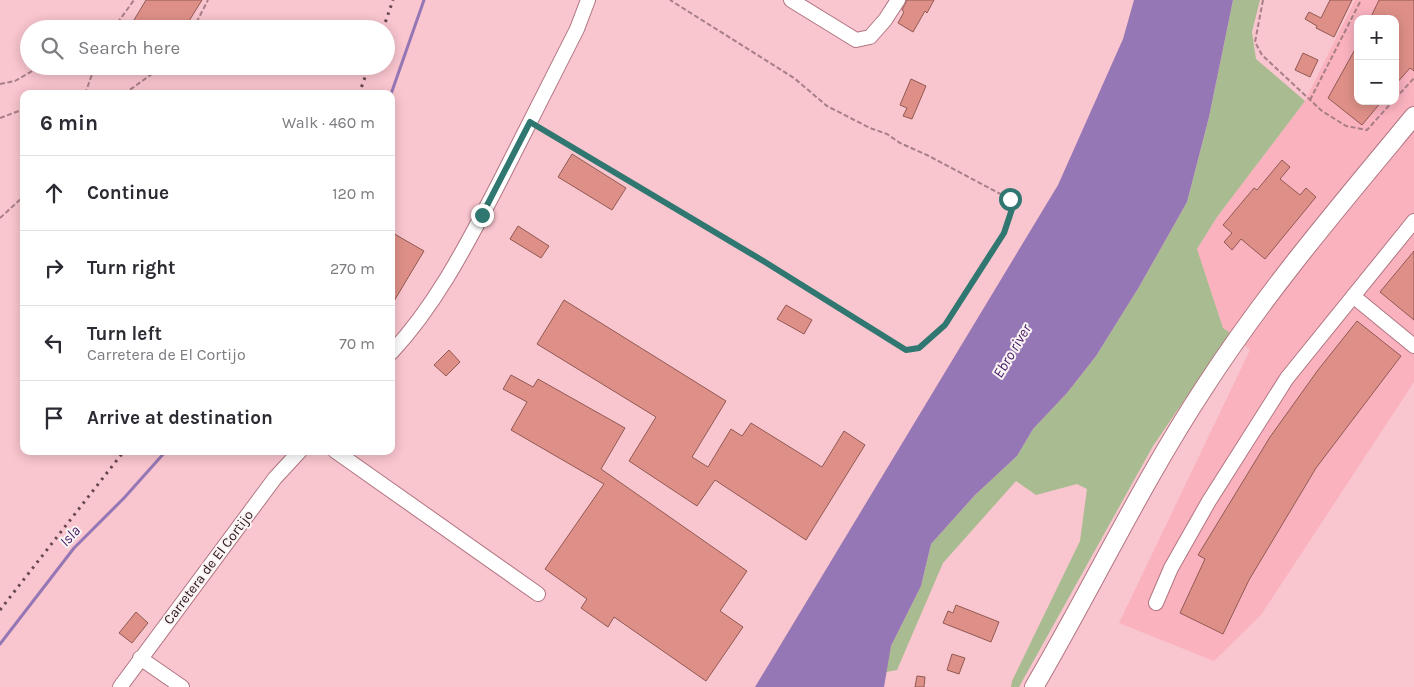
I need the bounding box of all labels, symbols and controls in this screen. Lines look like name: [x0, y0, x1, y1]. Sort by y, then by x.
map controls: [1354, 15, 1399, 105]
button: +: [1354, 15, 1399, 60]
search box: [20, 20, 395, 75]
icon: search: [38, 34, 66, 62]
text: Search here: [78, 37, 180, 59]
button: −: [1354, 60, 1399, 105]
text: 6 min: [40, 111, 98, 135]
text: Walk · 460 m: [282, 113, 375, 132]
icon: ahead: [40, 179, 68, 207]
text: Continue: [87, 182, 169, 204]
text: 120 m: [332, 184, 375, 203]
route start: [999, 188, 1022, 211]
route end: [471, 204, 494, 227]
icon: right: [40, 254, 68, 282]
text: Turn right: [87, 257, 176, 279]
text: 270 m: [330, 259, 375, 278]
water label: Ebro river: [989, 320, 1035, 381]
text: Turn left: [87, 323, 162, 345]
icon: left: [40, 329, 68, 357]
text: 70 m: [339, 334, 375, 353]
text: Carretera de El Cortijo: [87, 345, 246, 364]
icon: arrive: [40, 404, 68, 432]
text: Arrive at destination: [87, 407, 273, 429]
street label: Carretera de El Cortijo: [160, 507, 257, 628]
water label: Isla: [56, 522, 84, 550]

